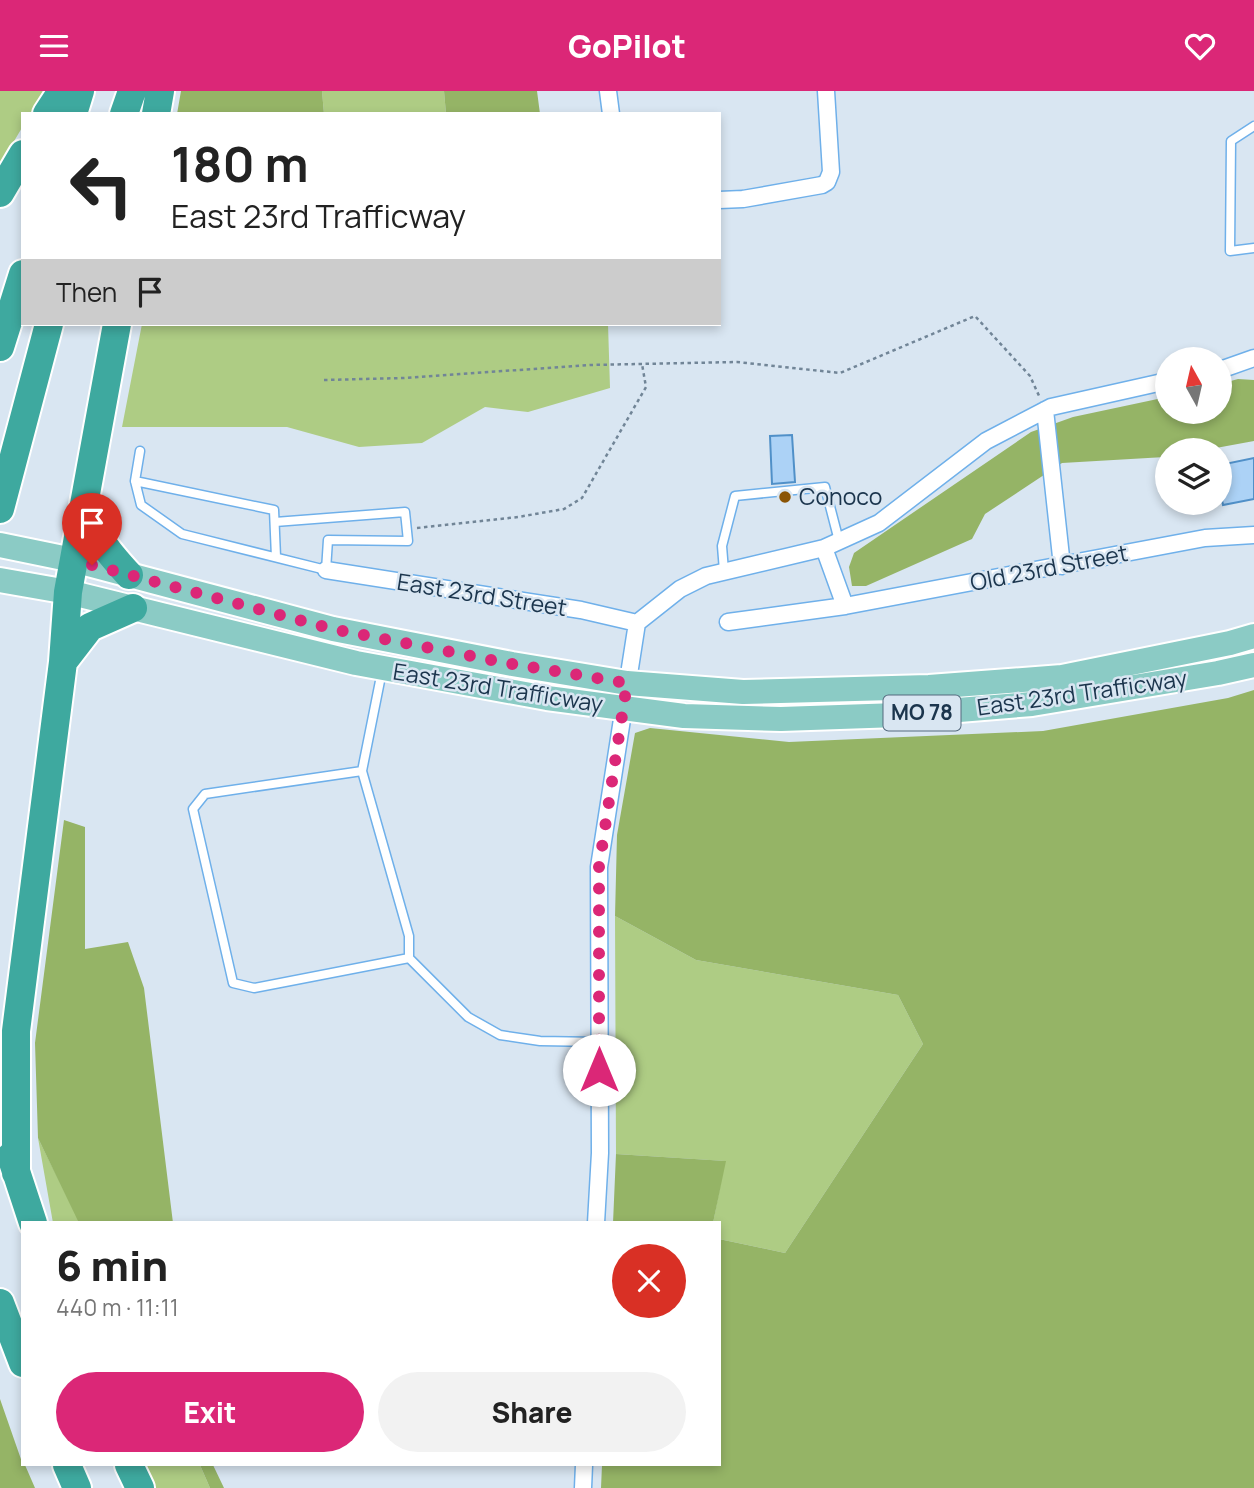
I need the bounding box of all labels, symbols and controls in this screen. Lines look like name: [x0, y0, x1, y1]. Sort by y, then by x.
text: GoPilot: [568, 24, 686, 68]
icon: menu: [35, 27, 73, 65]
icon: heart: [1181, 27, 1219, 65]
text: 180 m: [171, 130, 309, 197]
icon: left: [56, 140, 147, 231]
text: East 23rd Trafficway: [171, 194, 466, 238]
icon: arrive: [131, 273, 169, 311]
text: Then: [56, 274, 117, 310]
north arrow: [1155, 347, 1232, 423]
map controls: [1155, 347, 1232, 515]
button: layers: [1155, 438, 1232, 515]
place label: Conoco: [799, 480, 882, 512]
marker: Conoco: [777, 489, 793, 505]
pin: [62, 493, 122, 565]
icon: arrive: [73, 504, 111, 542]
street label: Old 23rd Street: [967, 536, 1130, 598]
street label: East 23rd Street: [395, 565, 569, 623]
street label: East 23rd Trafficway: [391, 655, 605, 719]
street label: East 23rd Trafficway: [975, 661, 1189, 723]
road number: MO 78: [884, 695, 960, 731]
position arrow: [562, 1033, 636, 1107]
text: 6 min: [56, 1236, 168, 1294]
button: close: [612, 1244, 686, 1318]
text: 440 m · 11:11: [56, 1291, 179, 1323]
button: Exit: [56, 1372, 364, 1452]
button: Share: [378, 1372, 686, 1452]

